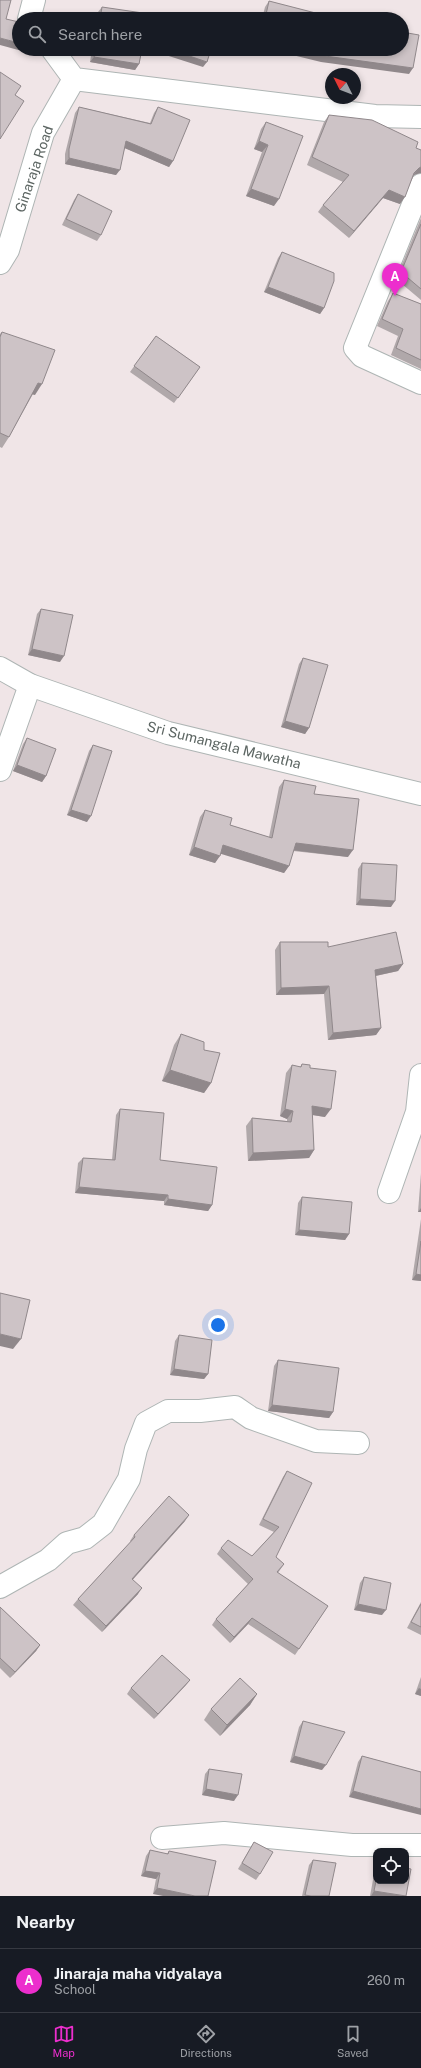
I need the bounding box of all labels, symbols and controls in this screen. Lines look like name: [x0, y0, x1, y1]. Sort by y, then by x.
search box: [12, 12, 409, 56]
icon: search: [26, 23, 48, 45]
text: Search here: [58, 26, 142, 43]
north arrow: [325, 68, 361, 104]
street label: Ginaraja Road: [12, 124, 56, 214]
pin: A: [382, 263, 408, 296]
street label: Sri Sumangala Mawatha: [145, 718, 303, 772]
your location: [208, 1315, 228, 1335]
map controls: [373, 1848, 409, 1884]
button: locate: [373, 1848, 409, 1884]
text: Nearby: [16, 1912, 75, 1932]
text: Jinaraja maha vidyalaya: [54, 1965, 222, 1982]
text: A: [24, 1973, 34, 1988]
text: 260 m: [367, 1973, 405, 1988]
text: School: [54, 1982, 96, 1997]
tab: Map: [53, 2023, 75, 2059]
tab: Directions: [180, 2023, 232, 2059]
tab: Saved: [337, 2023, 368, 2059]

